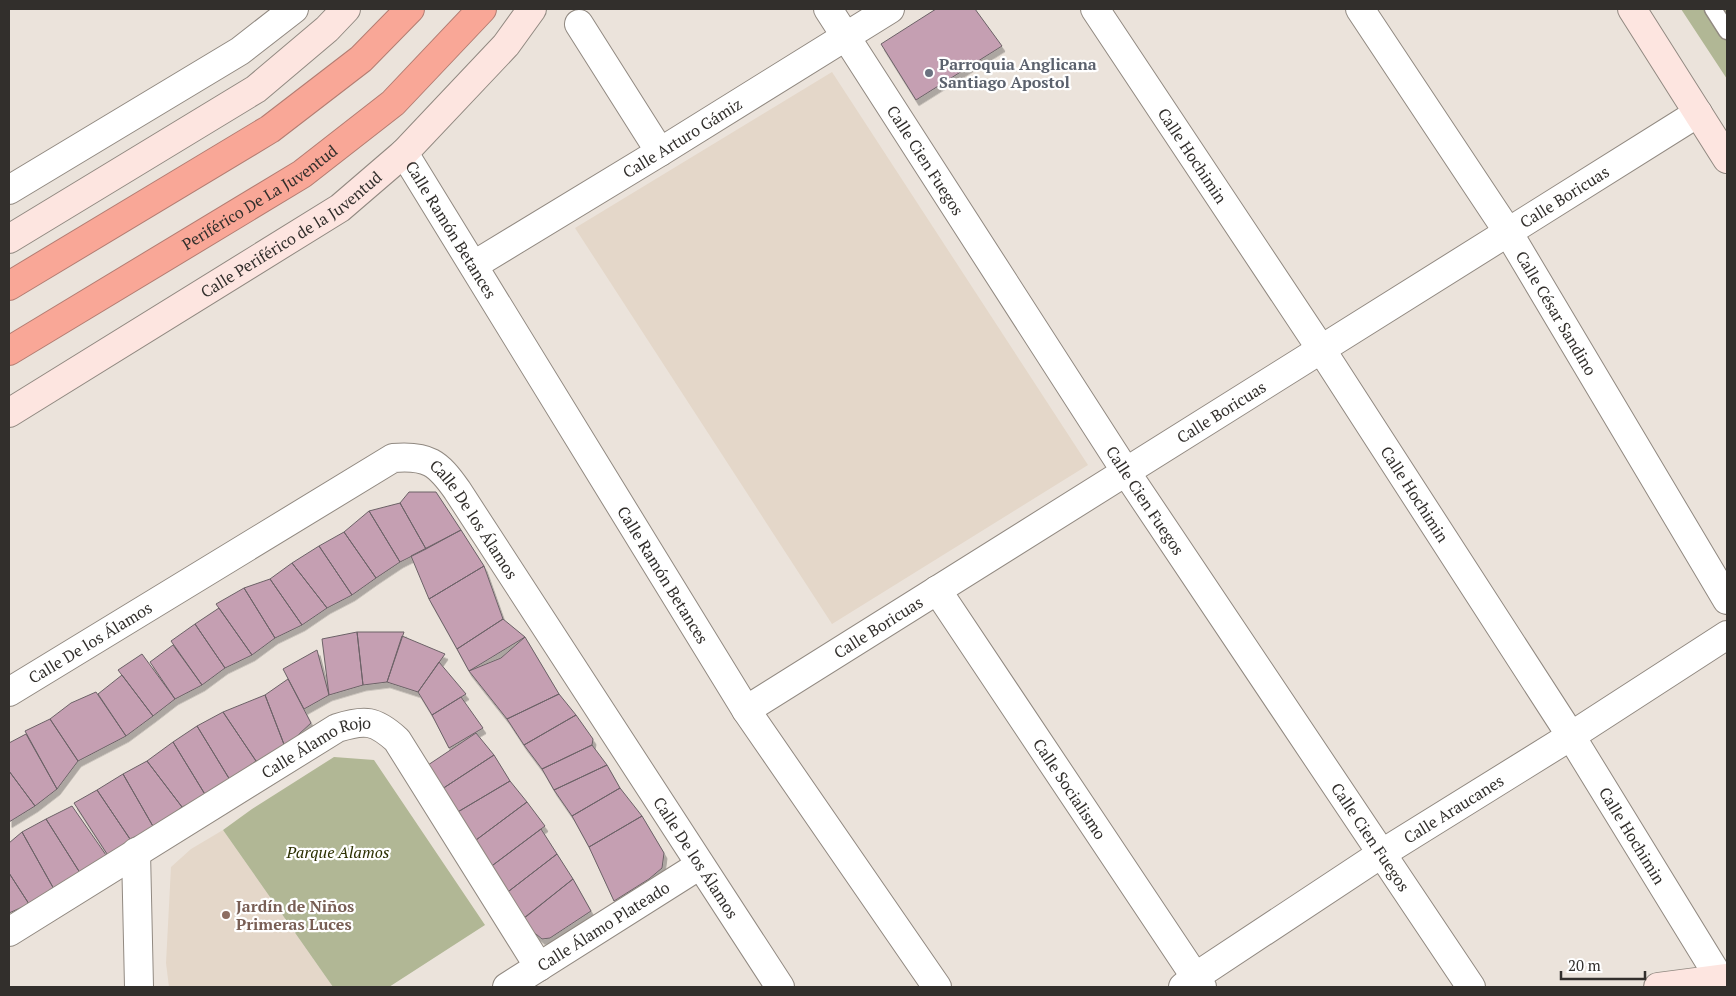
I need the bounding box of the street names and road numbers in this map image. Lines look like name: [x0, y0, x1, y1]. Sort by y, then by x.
street label: Calle Arturo Gámiz: [619, 93, 746, 183]
street label: Calle Cien Fuegos: [882, 101, 969, 220]
street label: Calle Hochimin: [1153, 104, 1232, 208]
street label: Periférico De La Juventud: [178, 139, 342, 255]
street label: Calle Ramón Betances: [400, 157, 502, 303]
street label: Calle Boricuas: [1516, 160, 1613, 233]
street label: Calle Periférico de la Juventud: [196, 166, 386, 303]
street label: Calle César Sandino: [1511, 247, 1602, 380]
street label: Calle Boricuas: [1172, 376, 1270, 448]
street label: Calle Cien Fuegos: [1101, 442, 1190, 559]
street label: Calle Hochimin: [1376, 442, 1454, 547]
street label: Calle De los Álamos: [425, 454, 523, 583]
street label: Calle Ramón Betances: [612, 502, 714, 648]
street label: Calle Boricuas: [829, 591, 927, 663]
street label: Calle De los Álamos: [24, 596, 156, 689]
street label: Calle Álamo Rojo: [257, 711, 373, 784]
street label: Calle Socialismo: [1028, 734, 1111, 844]
street label: Calle Araucanes: [1399, 769, 1508, 848]
street label: Calle Cien Fuegos: [1326, 778, 1415, 896]
street label: Calle Hochimin: [1594, 783, 1671, 889]
street label: Calle De los Álamos: [648, 793, 744, 923]
street label: Calle Álamo Plateado: [533, 876, 674, 976]

